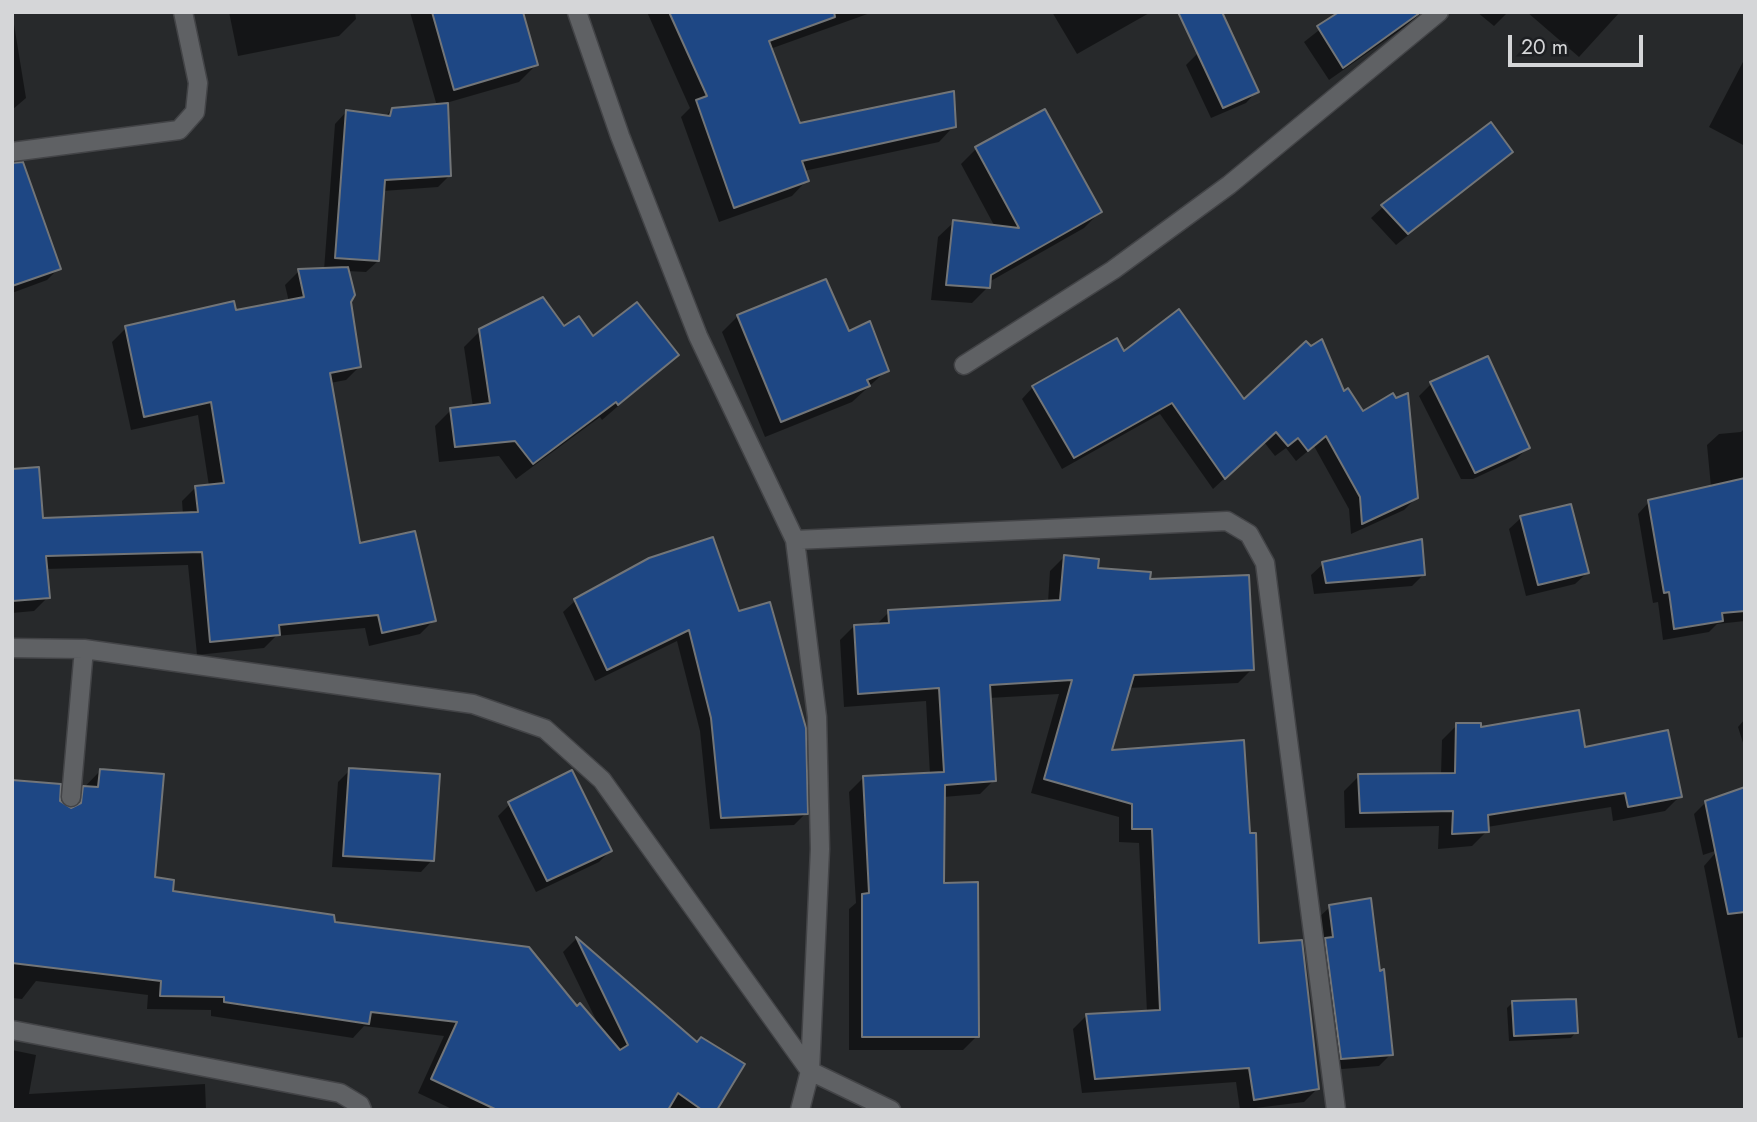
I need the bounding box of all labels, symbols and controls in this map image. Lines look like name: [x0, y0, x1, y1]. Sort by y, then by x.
scale bar: [1512, 21, 1647, 65]
text: 20 m: [1521, 32, 1568, 62]

